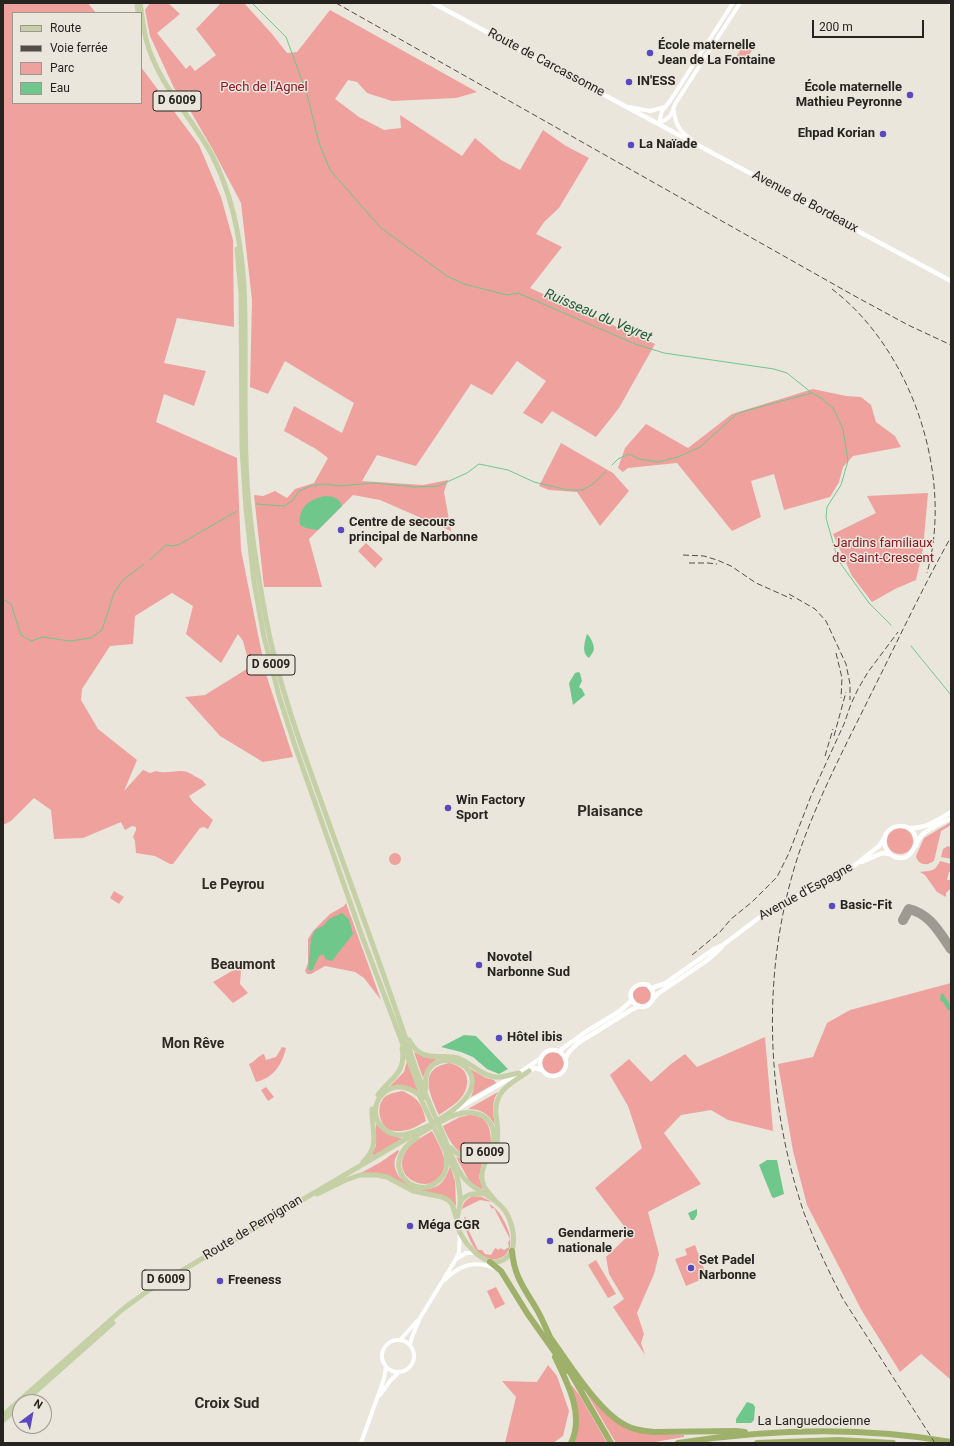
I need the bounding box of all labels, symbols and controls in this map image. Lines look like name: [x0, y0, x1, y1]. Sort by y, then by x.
legend: [12, 12, 142, 104]
scale bar: [814, 12, 926, 38]
text: 200 m: [819, 20, 853, 34]
text: Route: [50, 21, 81, 35]
street label: Route de Carcassonne: [485, 26, 607, 100]
place label: École maternelle Jean de La Fontaine: [658, 38, 775, 69]
text: Voie ferrée: [50, 41, 108, 55]
marker: École maternelle Jean de La Fontaine: [645, 48, 655, 58]
text: Parc: [50, 61, 74, 75]
place label: IN'ESS: [637, 74, 675, 90]
marker: IN'ESS: [624, 77, 634, 87]
park label: Pech de l'Agnel: [220, 80, 308, 96]
place label: École maternelle Mathieu Peyronne: [796, 80, 902, 111]
text: Eau: [50, 81, 70, 95]
marker: École maternelle Mathieu Peyronne: [905, 90, 915, 100]
road number: D 6009: [153, 91, 201, 111]
place label: Ehpad Korian: [798, 126, 875, 142]
marker: Ehpad Korian: [878, 129, 888, 139]
place label: La Naïade: [639, 137, 697, 153]
marker: La Naïade: [626, 140, 636, 150]
street label: Avenue de Bordeaux: [749, 167, 861, 237]
water label: Ruisseau du Veyret: [542, 286, 654, 346]
place label: Centre de secours principal de Narbonne: [349, 515, 478, 546]
marker: Centre de secours principal de Narbonne: [336, 525, 346, 535]
park label: Jardins familiaux de Saint-Crescent: [832, 536, 934, 567]
road number: D 6009: [247, 655, 295, 675]
place label: Win Factory Sport: [456, 793, 525, 824]
marker: Win Factory Sport: [443, 803, 453, 813]
district label: Plaisance: [577, 803, 643, 821]
street label: Avenue d'Espagne: [756, 860, 856, 924]
district label: Le Peyrou: [202, 877, 264, 893]
place label: Basic-Fit: [840, 898, 892, 914]
marker: Basic-Fit: [827, 901, 837, 911]
place label: Novotel Narbonne Sud: [487, 950, 570, 981]
district label: Beaumont: [211, 957, 275, 973]
marker: Novotel Narbonne Sud: [474, 960, 484, 970]
place label: Hôtel ibis: [507, 1030, 562, 1046]
marker: Hôtel ibis: [494, 1033, 504, 1043]
district label: Mon Rêve: [162, 1036, 224, 1052]
road number: D 6009: [461, 1143, 509, 1163]
street label: Route de Perpignan: [201, 1192, 305, 1264]
place label: Méga CGR: [418, 1218, 480, 1234]
marker: Méga CGR: [405, 1221, 415, 1231]
place label: Gendarmerie nationale: [558, 1226, 634, 1257]
marker: Gendarmerie nationale: [545, 1236, 555, 1246]
place label: Set Padel Narbonne: [699, 1253, 756, 1284]
marker: Set Padel Narbonne: [686, 1263, 696, 1273]
road number: D 6009: [142, 1270, 190, 1290]
place label: Freeness: [228, 1273, 281, 1289]
marker: Freeness: [215, 1276, 225, 1286]
north arrow: [12, 1394, 52, 1434]
district label: Croix Sud: [195, 1395, 259, 1413]
text: N: [31, 1397, 45, 1412]
street label: La Languedocienne: [758, 1414, 870, 1430]

